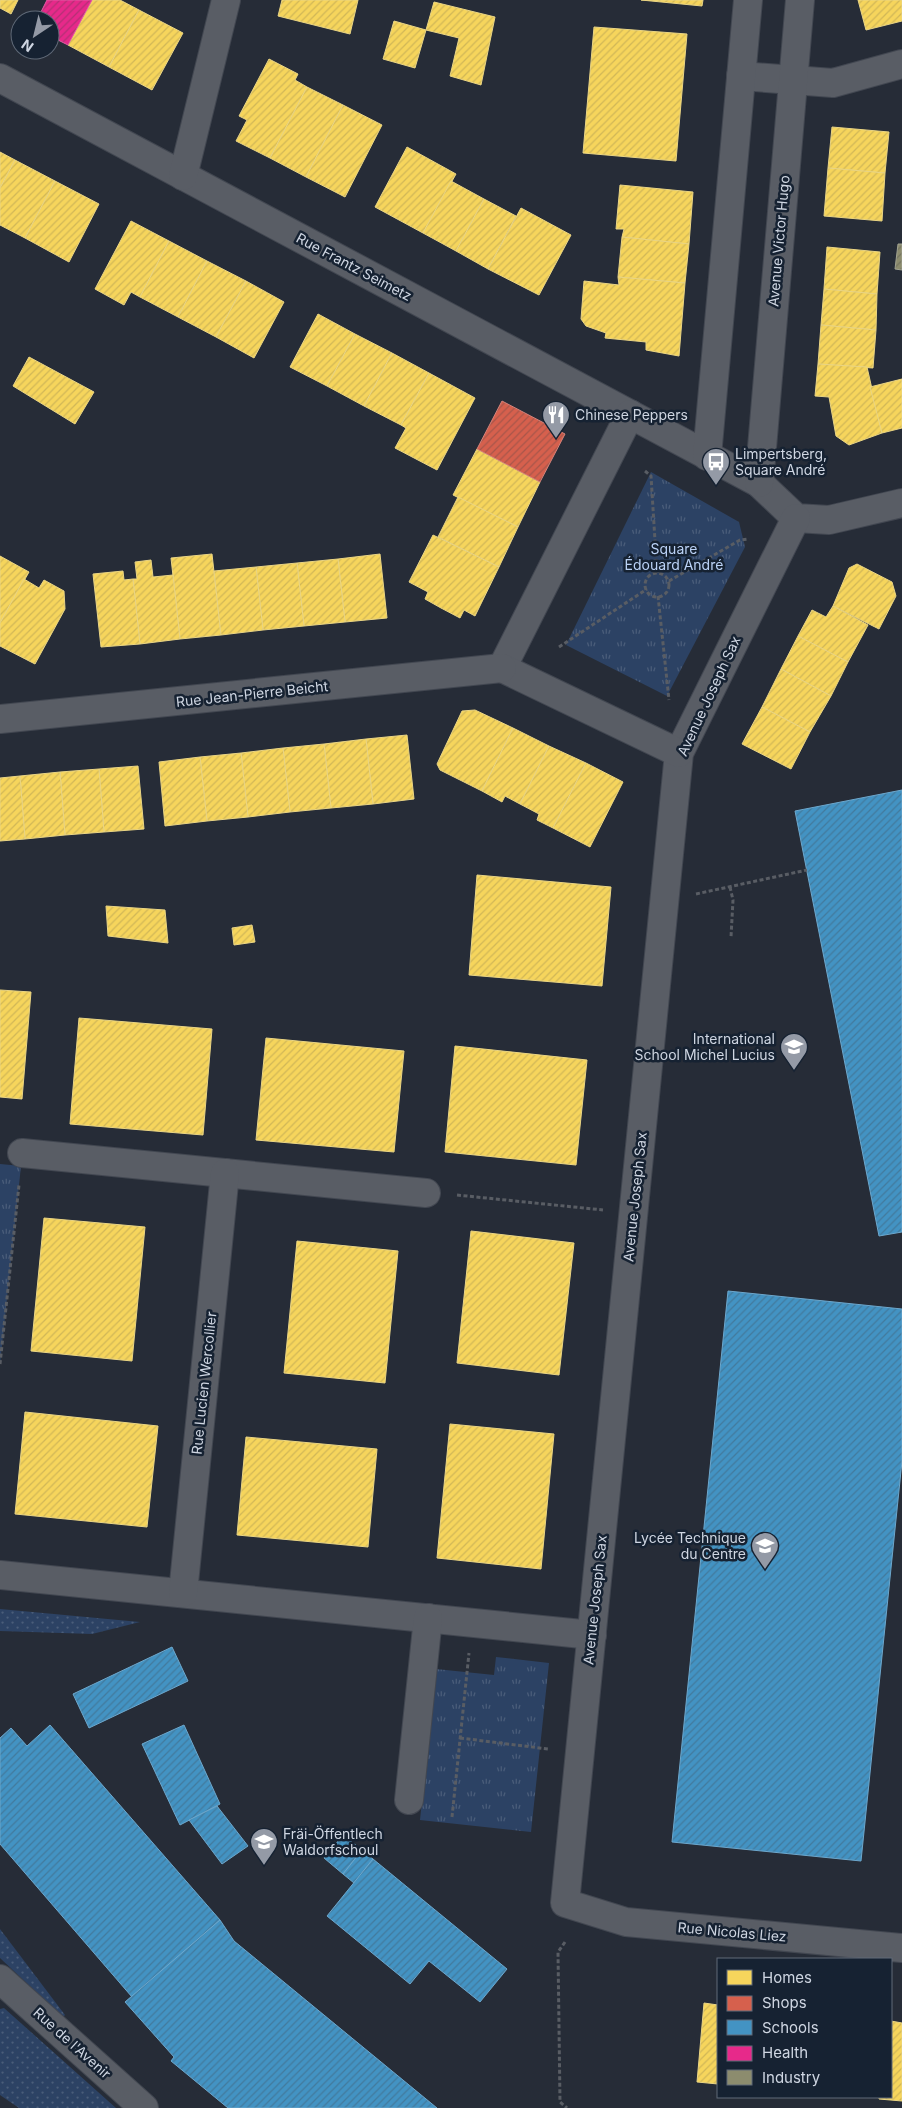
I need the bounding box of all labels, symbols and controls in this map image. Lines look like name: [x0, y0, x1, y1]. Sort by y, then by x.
north arrow: [10, 10, 60, 60]
text: N: [18, 36, 37, 56]
street label: Avenue Victor Hugo: [764, 175, 793, 307]
street label: Rue Frantz Seimetz: [294, 229, 415, 304]
restaurant icon: Chinese Peppers: [541, 400, 571, 439]
place label: Chinese Peppers: [575, 406, 688, 423]
place label: Limpertsberg, Square André: [735, 445, 827, 478]
bus stop icon: Limpertsberg, Square André: [701, 447, 731, 486]
park label: Square Édouard André: [625, 540, 723, 573]
street label: Avenue Joseph Sax: [673, 633, 744, 758]
street label: Rue Jean-Pierre Beicht: [175, 677, 329, 710]
place label: International School Michel Lucius: [635, 1030, 775, 1063]
school or university icon: International School Michel Lucius: [779, 1032, 809, 1071]
street label: Avenue Joseph Sax: [619, 1131, 650, 1263]
street label: Rue Lucien Wercollier: [188, 1311, 219, 1455]
place label: Lycée Technique du Centre: [634, 1529, 746, 1562]
school or university icon: Lycée Technique du Centre: [750, 1531, 780, 1570]
street label: Avenue Joseph Sax: [579, 1534, 610, 1666]
place label: Fräi-Öffentlech Waldorfschoul: [283, 1825, 383, 1858]
school or university icon: Fräi-Öffentlech Waldorfschoul: [249, 1827, 279, 1866]
street label: Rue Nicolas Liez: [677, 1918, 787, 1945]
legend: [717, 1958, 892, 2098]
text: Homes: [762, 1968, 812, 1987]
text: Shops: [762, 1993, 807, 2012]
street label: Rue de l'Avenir: [30, 2004, 114, 2082]
text: Schools: [762, 2018, 819, 2037]
text: Health: [762, 2043, 808, 2062]
text: Industry: [762, 2068, 821, 2087]

